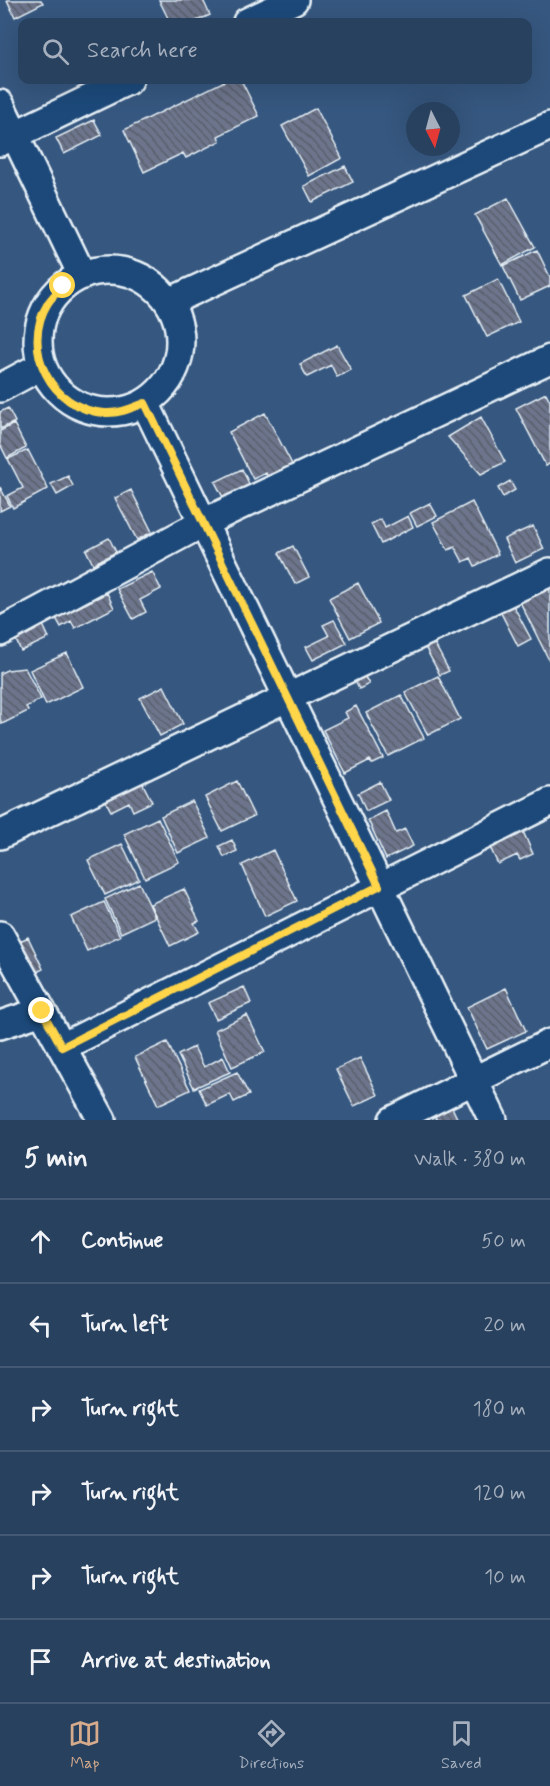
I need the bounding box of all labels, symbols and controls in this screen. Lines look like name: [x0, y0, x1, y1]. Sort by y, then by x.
search box: [18, 18, 532, 84]
icon: search: [39, 35, 72, 68]
text: Search here: [87, 37, 198, 65]
north arrow: [406, 102, 460, 156]
route start: [49, 272, 75, 298]
route end: [28, 997, 54, 1023]
text: 5 min: [24, 1142, 88, 1176]
text: Walk · 380 m: [414, 1146, 526, 1173]
icon: ahead: [24, 1225, 57, 1258]
text: Continue: [81, 1227, 163, 1255]
text: 50 m: [481, 1228, 526, 1255]
icon: left: [24, 1309, 57, 1342]
text: Turn left: [81, 1311, 169, 1339]
text: 20 m: [483, 1312, 526, 1339]
icon: right: [24, 1393, 57, 1426]
text: Turn right: [81, 1395, 179, 1423]
text: 180 m: [473, 1396, 526, 1423]
icon: right: [24, 1477, 57, 1510]
text: Turn right: [81, 1479, 179, 1507]
text: 120 m: [473, 1480, 526, 1507]
icon: right: [24, 1561, 57, 1594]
text: Turn right: [81, 1563, 179, 1591]
text: 10 m: [484, 1564, 526, 1591]
icon: arrive: [24, 1645, 57, 1678]
text: Arrive at destination: [81, 1647, 271, 1675]
tab: Map: [68, 1717, 101, 1774]
tab: Directions: [238, 1717, 304, 1774]
tab: Saved: [441, 1717, 482, 1774]

